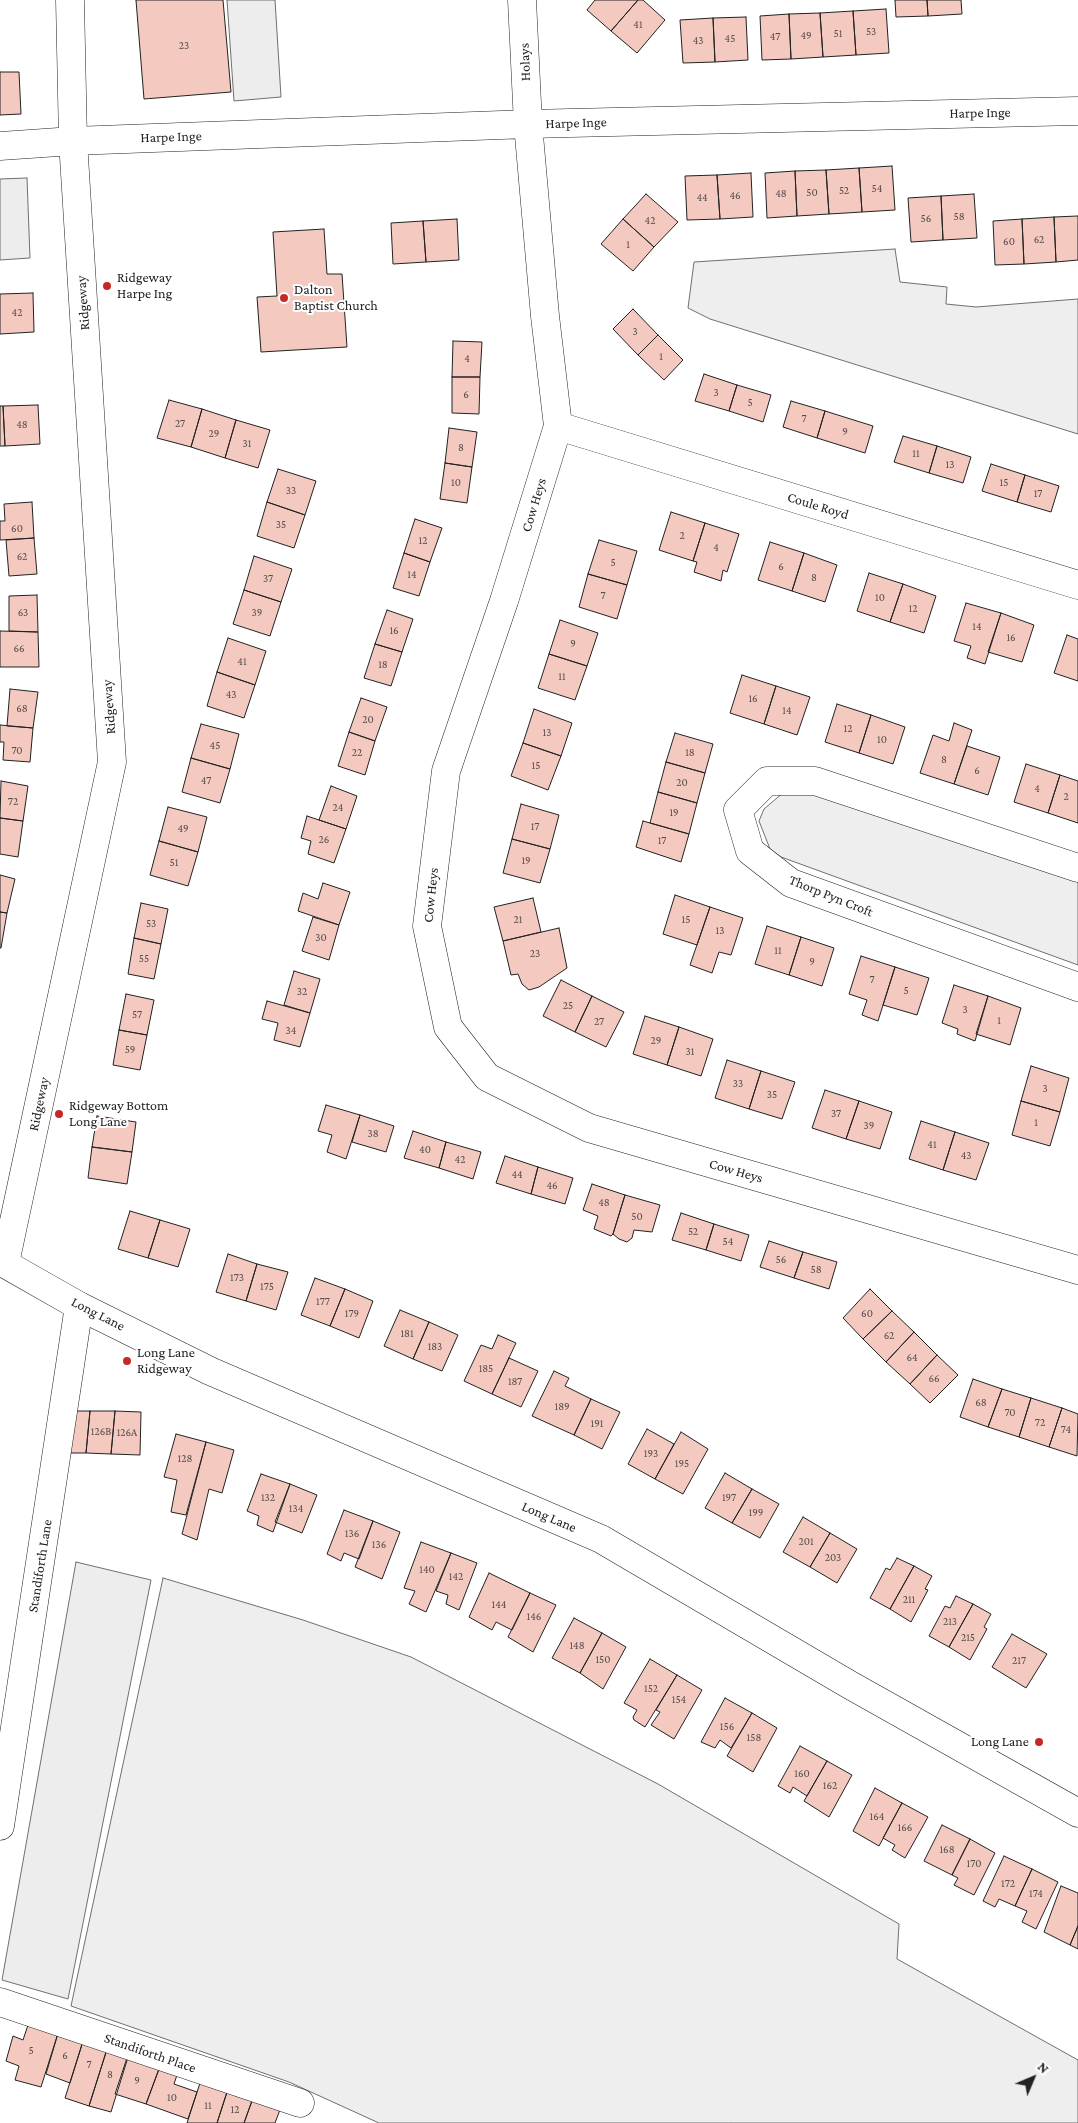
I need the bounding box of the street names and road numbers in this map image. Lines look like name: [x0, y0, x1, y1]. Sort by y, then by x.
street label: Holays: [516, 43, 534, 81]
street label: Harpe Inge: [949, 104, 1011, 122]
street label: Harpe Inge: [545, 114, 607, 132]
street label: Harpe Inge: [140, 128, 202, 146]
street label: Ridgeway: [73, 275, 93, 331]
street label: Cow Heys: [518, 476, 550, 534]
street label: Coule Royd: [785, 489, 851, 523]
street label: Ridgeway: [99, 679, 119, 735]
street label: Cow Heys: [420, 867, 442, 923]
street label: Thorp Pyn Croft: [786, 871, 876, 921]
street label: Ridgeway: [25, 1076, 53, 1132]
street label: Cow Heys: [707, 1155, 765, 1187]
street label: Long Lane: [68, 1293, 128, 1335]
street label: Long Lane: [519, 1498, 579, 1536]
street label: Standiforth Lane: [24, 1518, 56, 1614]
street label: Standiforth Place: [102, 2029, 198, 2077]

